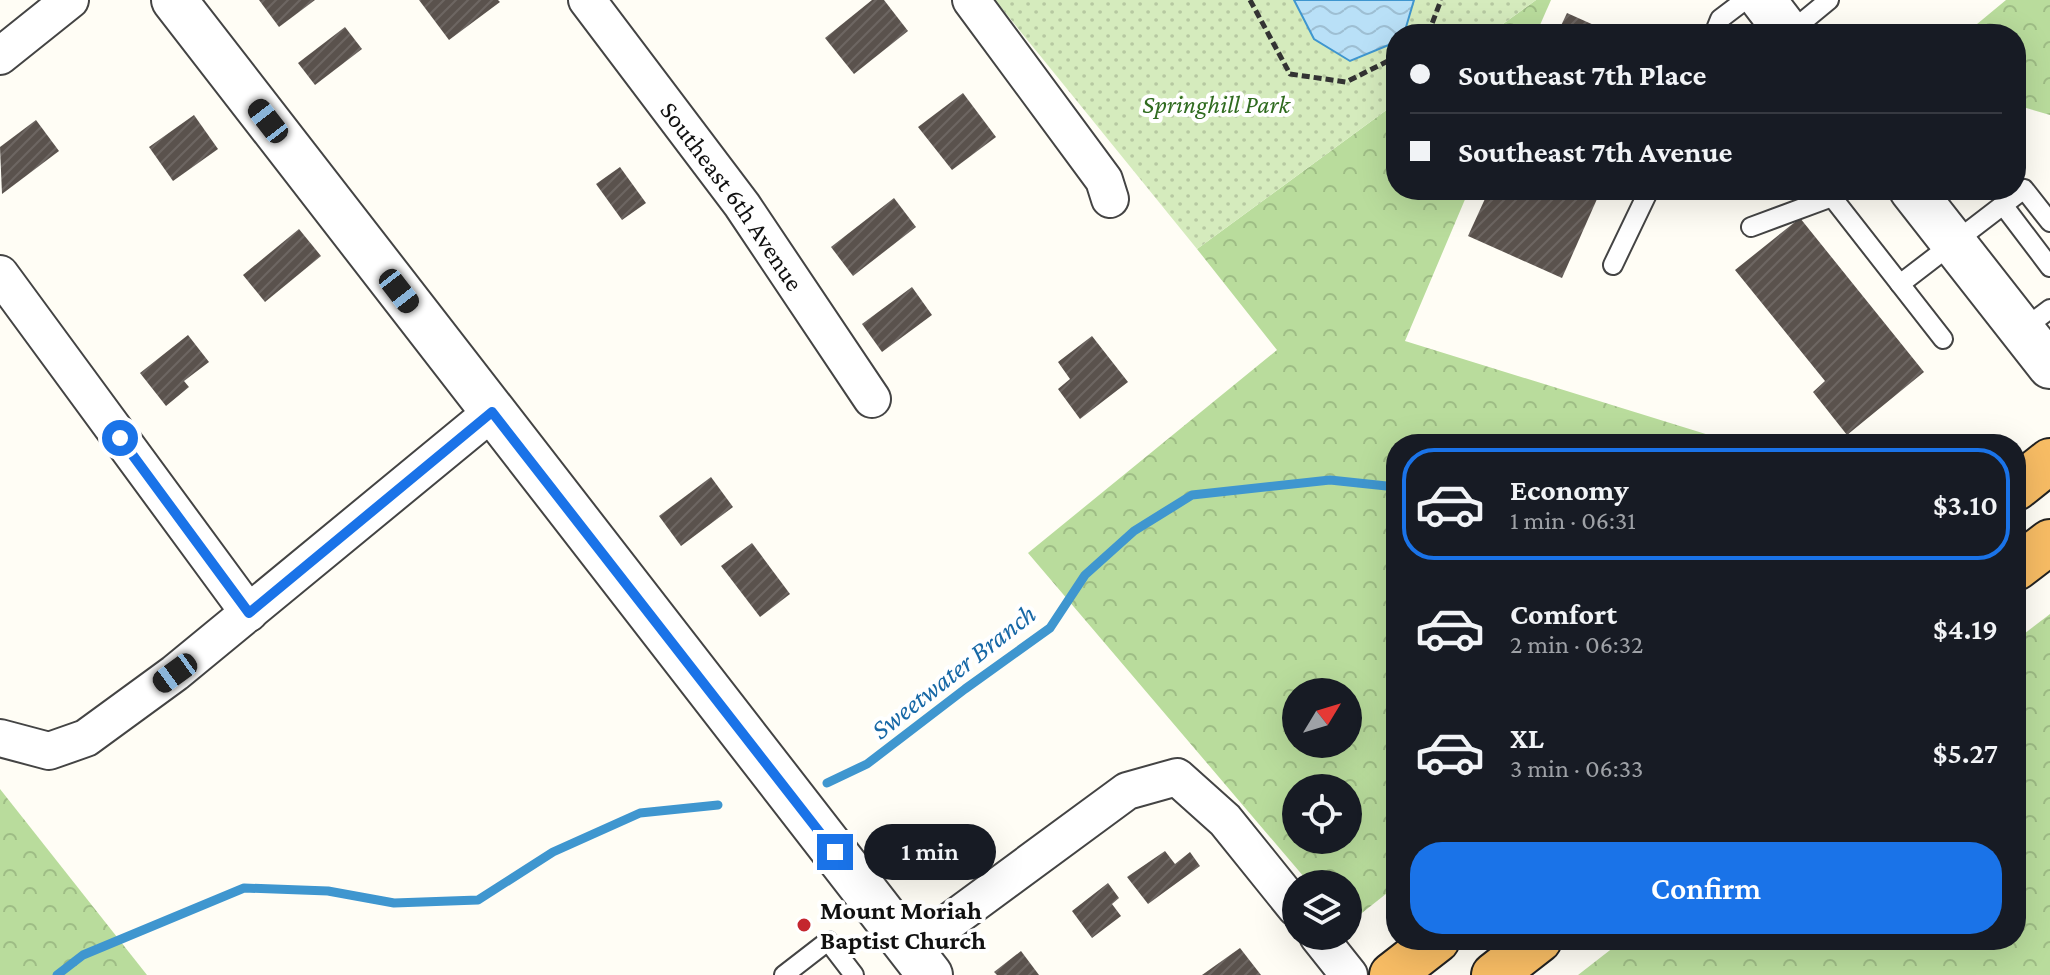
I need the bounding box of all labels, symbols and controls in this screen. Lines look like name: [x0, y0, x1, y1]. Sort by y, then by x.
text: Southeast 7th Place: [1458, 58, 1706, 91]
park label: Springhill Park: [1142, 90, 1291, 119]
car: [244, 95, 292, 147]
street label: Southeast 6th Avenue: [654, 96, 809, 296]
text: Southeast 7th Avenue: [1458, 135, 1732, 168]
car: [375, 265, 423, 317]
route start: [102, 420, 138, 456]
icon: car: [1414, 468, 1486, 540]
text: Economy: [1510, 473, 1629, 506]
text: $3.10: [1933, 488, 1998, 521]
text: 1 min · 06:31: [1510, 506, 1636, 535]
icon: car: [1414, 592, 1486, 664]
text: Comfort: [1510, 597, 1617, 630]
water label: Sweetwater Branch: [865, 598, 1042, 745]
text: $4.19: [1933, 612, 1998, 645]
text: 2 min · 06:32: [1510, 630, 1643, 659]
car: [149, 649, 201, 697]
north arrow: [1282, 678, 1362, 758]
map controls: [1282, 678, 1362, 950]
icon: car: [1414, 716, 1486, 788]
text: XL: [1510, 721, 1544, 754]
text: $5.27: [1933, 736, 1998, 769]
text: 3 min · 06:33: [1510, 754, 1643, 783]
button: locate: [1282, 774, 1362, 854]
callout: 1 min: [863, 824, 995, 880]
route end: [817, 834, 853, 870]
text: 1 min: [901, 837, 959, 866]
button: Confirm: [1410, 842, 2002, 934]
button: layers: [1282, 870, 1362, 950]
place label: Mount Moriah Baptist Church: [820, 896, 986, 955]
marker: Mount Moriah Baptist Church: [795, 916, 813, 934]

